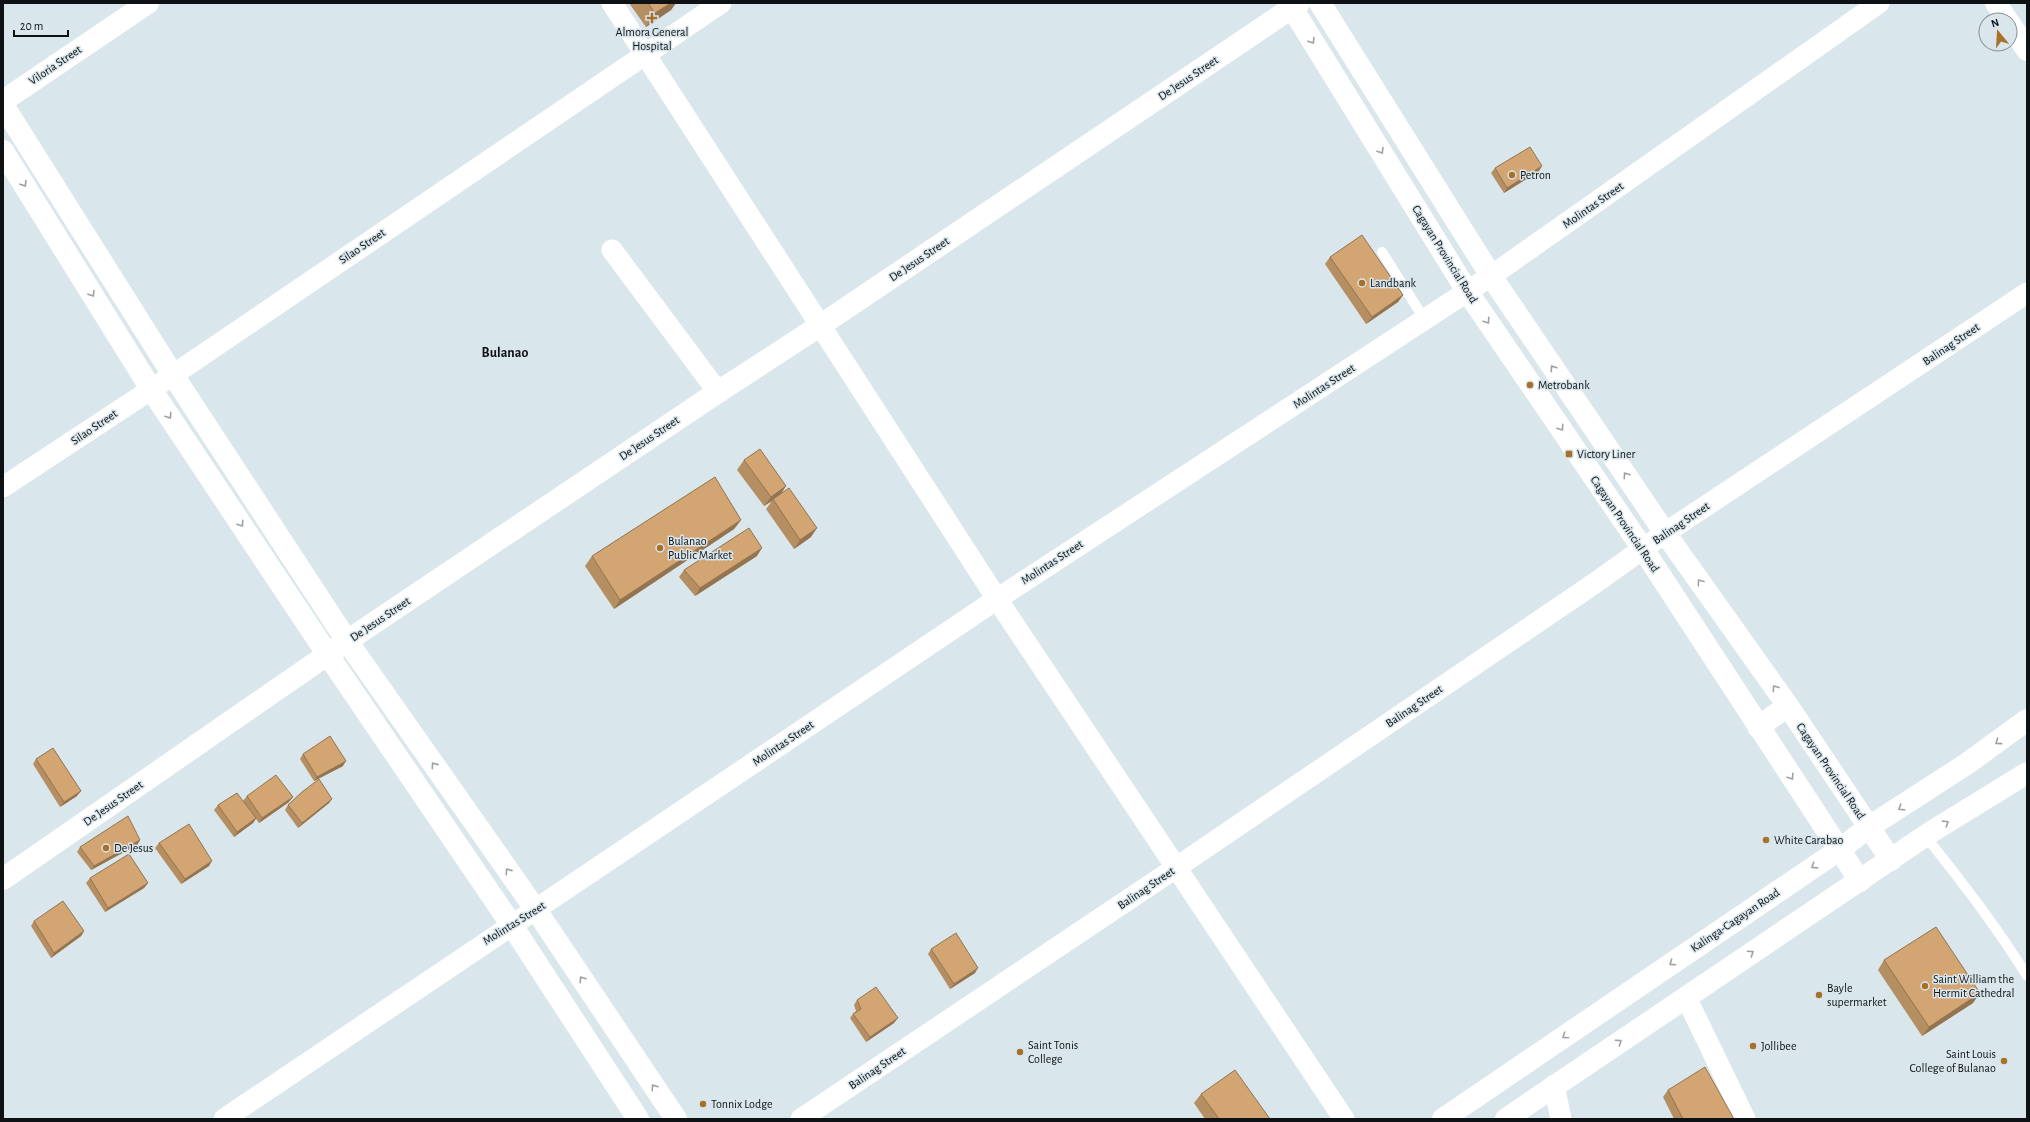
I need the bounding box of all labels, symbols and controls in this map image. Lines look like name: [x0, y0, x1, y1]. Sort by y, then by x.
scale bar: [14, 12, 68, 38]
marker: Almora General Hospital: [646, 12, 658, 24]
north arrow: [1978, 12, 2018, 52]
text: N: [1990, 17, 2000, 29]
text: 20 m: [20, 20, 43, 32]
place label: Almora General Hospital: [615, 26, 689, 52]
one-way arrow: [1308, 37, 1315, 44]
street label: Viloria Street: [26, 43, 84, 87]
street label: De Jesus Street: [1156, 53, 1220, 102]
one-way arrow: [1376, 147, 1383, 154]
place label: Petron: [1520, 169, 1551, 181]
marker: Petron: [1507, 170, 1517, 180]
one-way arrow: [19, 180, 26, 187]
street label: Molintas Street: [1560, 180, 1626, 230]
street label: Cagayan Provincial Road: [1409, 203, 1480, 306]
street label: Silao Street: [337, 226, 388, 266]
street label: De Jesus Street: [887, 234, 951, 283]
place label: Landbank: [1370, 277, 1417, 289]
marker: Landbank: [1357, 278, 1367, 288]
one-way arrow: [87, 290, 95, 297]
one-way arrow: [1482, 316, 1489, 323]
street label: Balinag Street: [1920, 321, 1982, 367]
district label: Bulanao: [482, 346, 528, 360]
street label: Molintas Street: [1291, 361, 1357, 410]
one-way arrow: [1551, 365, 1558, 372]
place label: Metrobank: [1538, 379, 1590, 391]
marker: Metrobank: [1525, 380, 1535, 390]
street label: Silao Street: [69, 407, 120, 447]
one-way arrow: [164, 412, 172, 419]
street label: De Jesus Street: [617, 413, 681, 462]
one-way arrow: [1556, 424, 1564, 431]
place label: Victory Liner: [1577, 448, 1635, 461]
marker: Victory Liner: [1564, 449, 1574, 459]
one-way arrow: [1624, 473, 1631, 480]
street label: Cagayan Provincial Road: [1588, 474, 1662, 575]
street label: Balinag Street: [1650, 500, 1712, 546]
one-way arrow: [236, 520, 243, 527]
place label: Bulanao Public Market: [668, 535, 732, 561]
street label: Molintas Street: [1019, 537, 1085, 586]
marker: Bulanao Public Market: [655, 543, 665, 553]
one-way arrow: [1698, 580, 1705, 587]
street label: De Jesus Street: [348, 594, 412, 643]
street label: Balinag Street: [1383, 683, 1445, 729]
one-way arrow: [1772, 685, 1780, 692]
street label: Molintas Street: [750, 718, 816, 768]
street label: Cagayan Provincial Road: [1794, 721, 1868, 822]
one-way arrow: [1995, 737, 2002, 744]
one-way arrow: [431, 762, 439, 769]
one-way arrow: [1786, 773, 1794, 780]
street label: De Jesus Street: [81, 778, 145, 828]
one-way arrow: [1898, 803, 1905, 810]
one-way arrow: [1942, 820, 1949, 827]
place label: White Carabao: [1774, 834, 1844, 846]
marker: White Carabao: [1761, 835, 1771, 845]
place label: De Jesus: [114, 842, 153, 854]
marker: De Jesus: [101, 843, 111, 853]
one-way arrow: [1812, 861, 1819, 868]
street label: Balinag Street: [1115, 865, 1177, 911]
one-way arrow: [506, 869, 513, 876]
street label: Kalinga-Cagayan Road: [1688, 886, 1782, 955]
street label: Molintas Street: [481, 899, 548, 947]
one-way arrow: [1747, 951, 1754, 958]
one-way arrow: [1669, 958, 1676, 966]
place label: Saint William the Hermit Cathedral: [1933, 973, 2015, 999]
one-way arrow: [580, 976, 587, 983]
marker: Saint William the Hermit Cathedral: [1920, 981, 1930, 991]
place label: Bayle supermarket: [1827, 982, 1887, 1008]
marker: Bayle supermarket: [1814, 990, 1824, 1000]
one-way arrow: [1562, 1031, 1569, 1038]
place label: Saint Tonis College: [1028, 1039, 1078, 1065]
one-way arrow: [1615, 1039, 1622, 1047]
place label: Jollibee: [1761, 1040, 1796, 1052]
marker: Jollibee: [1748, 1041, 1758, 1051]
street label: Balinag Street: [846, 1045, 908, 1091]
marker: Saint Tonis College: [1015, 1047, 1025, 1057]
place label: Saint Louis College of Bulanao: [1910, 1048, 1996, 1074]
marker: Saint Louis College of Bulanao: [1999, 1056, 2009, 1066]
one-way arrow: [652, 1084, 659, 1091]
place label: Tonnix Lodge: [711, 1098, 773, 1110]
marker: Tonnix Lodge: [698, 1099, 708, 1109]

